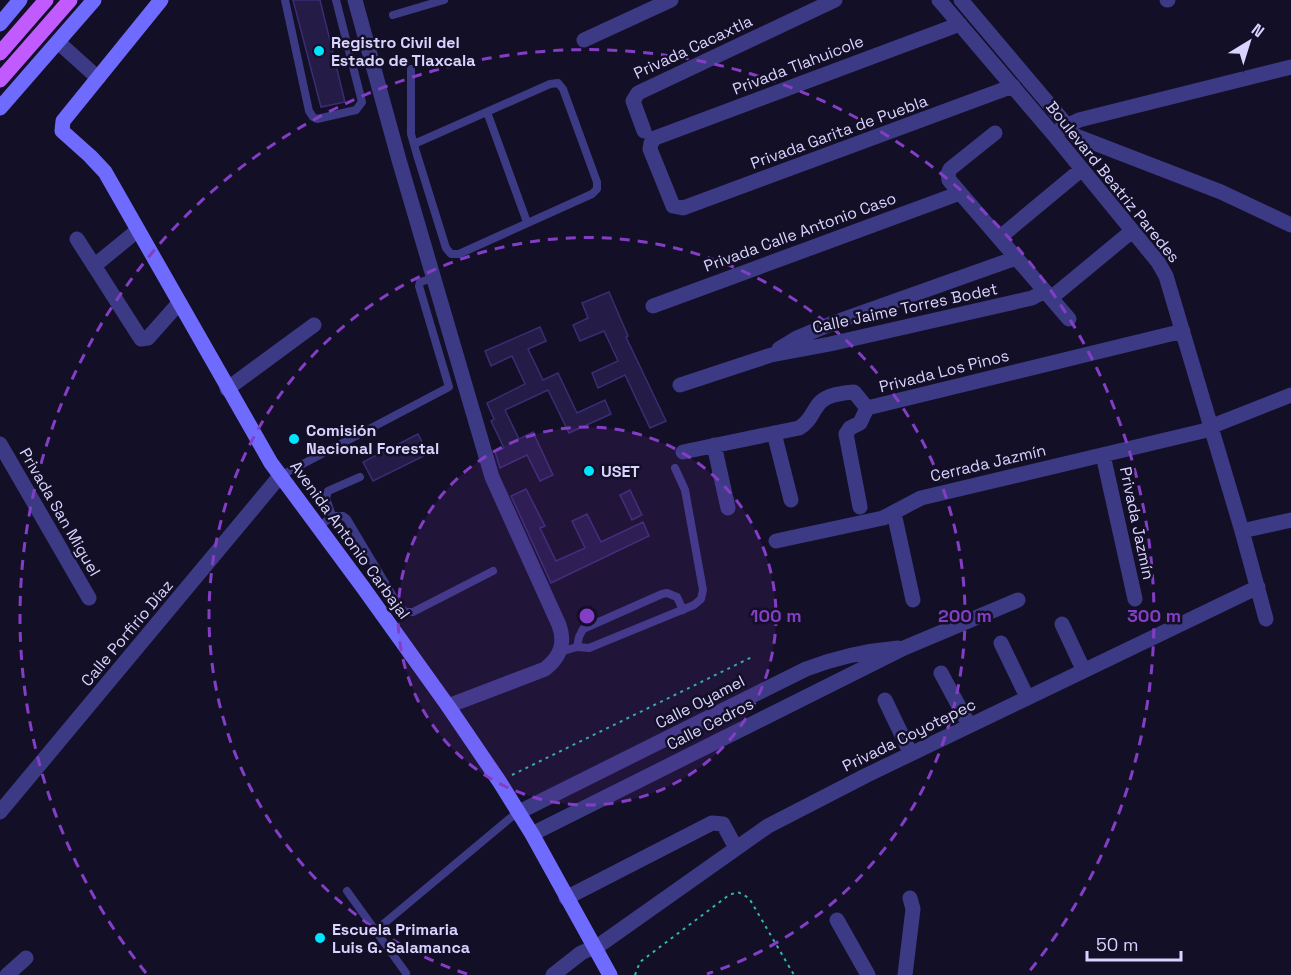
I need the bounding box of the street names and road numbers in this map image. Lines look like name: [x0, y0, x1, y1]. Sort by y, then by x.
street label: Privada Cacaxtla: [630, 10, 756, 84]
street label: Privada Tlahuicole: [729, 30, 867, 100]
street label: Privada Garita de Puebla: [748, 90, 930, 174]
street label: Boulevard Beatriz Paredes: [1041, 97, 1185, 267]
street label: Privada Calle Antonio Caso: [701, 187, 899, 277]
street label: Calle Jaime Torres Bodet: [810, 278, 1000, 338]
street label: Privada Los Pinos: [877, 345, 1011, 397]
street label: Cerrada Jazmín: [928, 439, 1048, 487]
street label: Privada San Miguel: [15, 444, 105, 580]
street label: Avenida Antonio Carbajal: [285, 457, 415, 623]
street label: Privada Jazmín: [1115, 465, 1159, 581]
street label: Calle Porfirio Díaz: [76, 575, 178, 691]
street label: Calle Oyamel: [652, 670, 748, 734]
street label: Calle Cedros: [663, 693, 757, 755]
street label: Privada Coyotepec: [839, 694, 979, 776]

